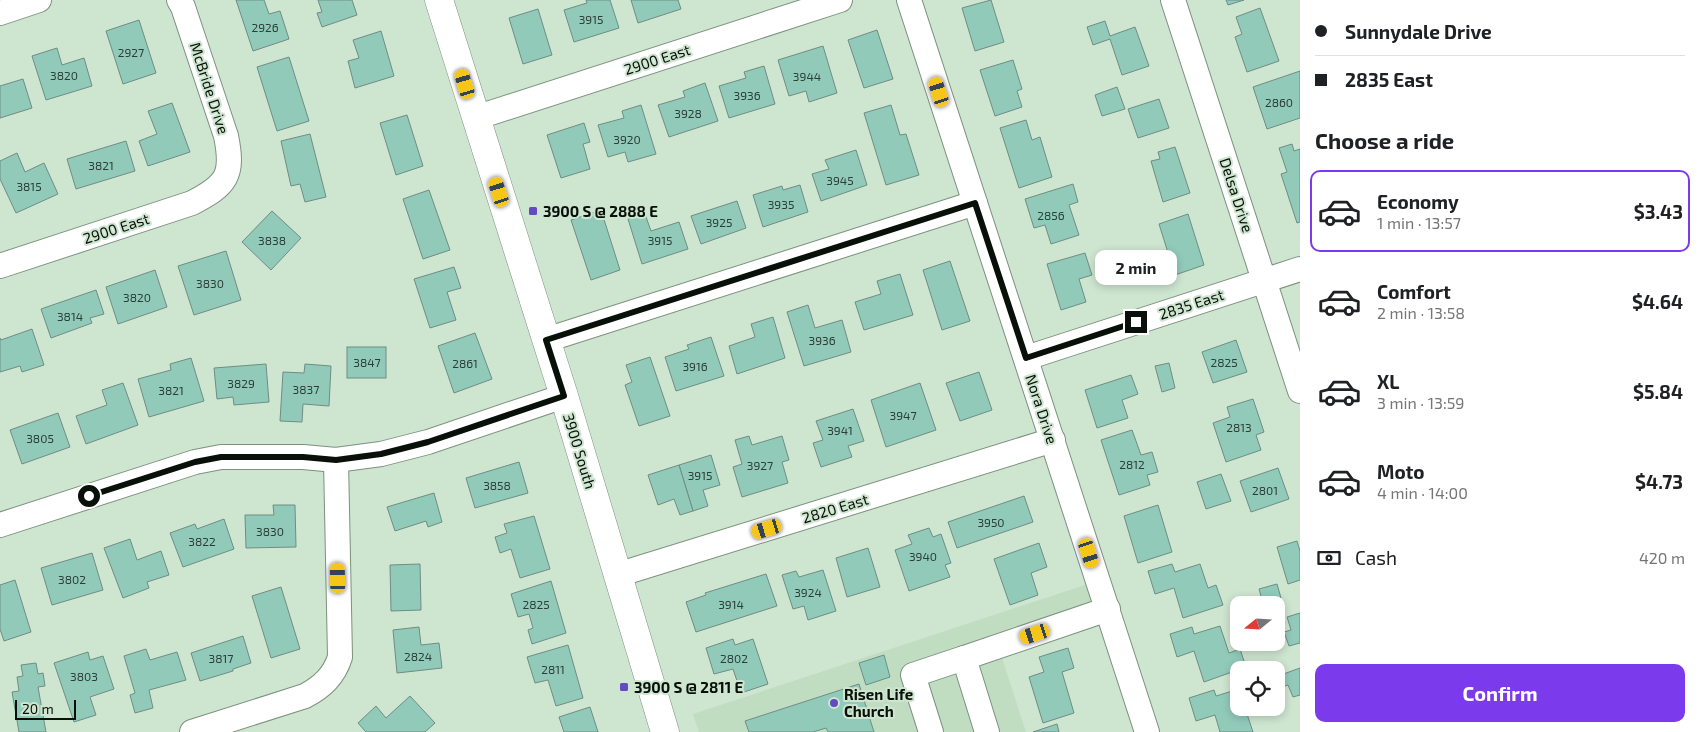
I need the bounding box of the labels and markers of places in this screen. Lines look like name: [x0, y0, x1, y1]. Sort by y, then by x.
place label: 3900 S @ 2888 E: [543, 202, 658, 220]
marker: 3900 S @ 2888 E: [527, 205, 539, 217]
place label: 3900 S @ 2811 E: [634, 678, 743, 696]
marker: 3900 S @ 2811 E: [618, 681, 630, 693]
place label: Risen Life Church: [844, 685, 913, 720]
marker: Risen Life Church: [828, 697, 840, 709]

